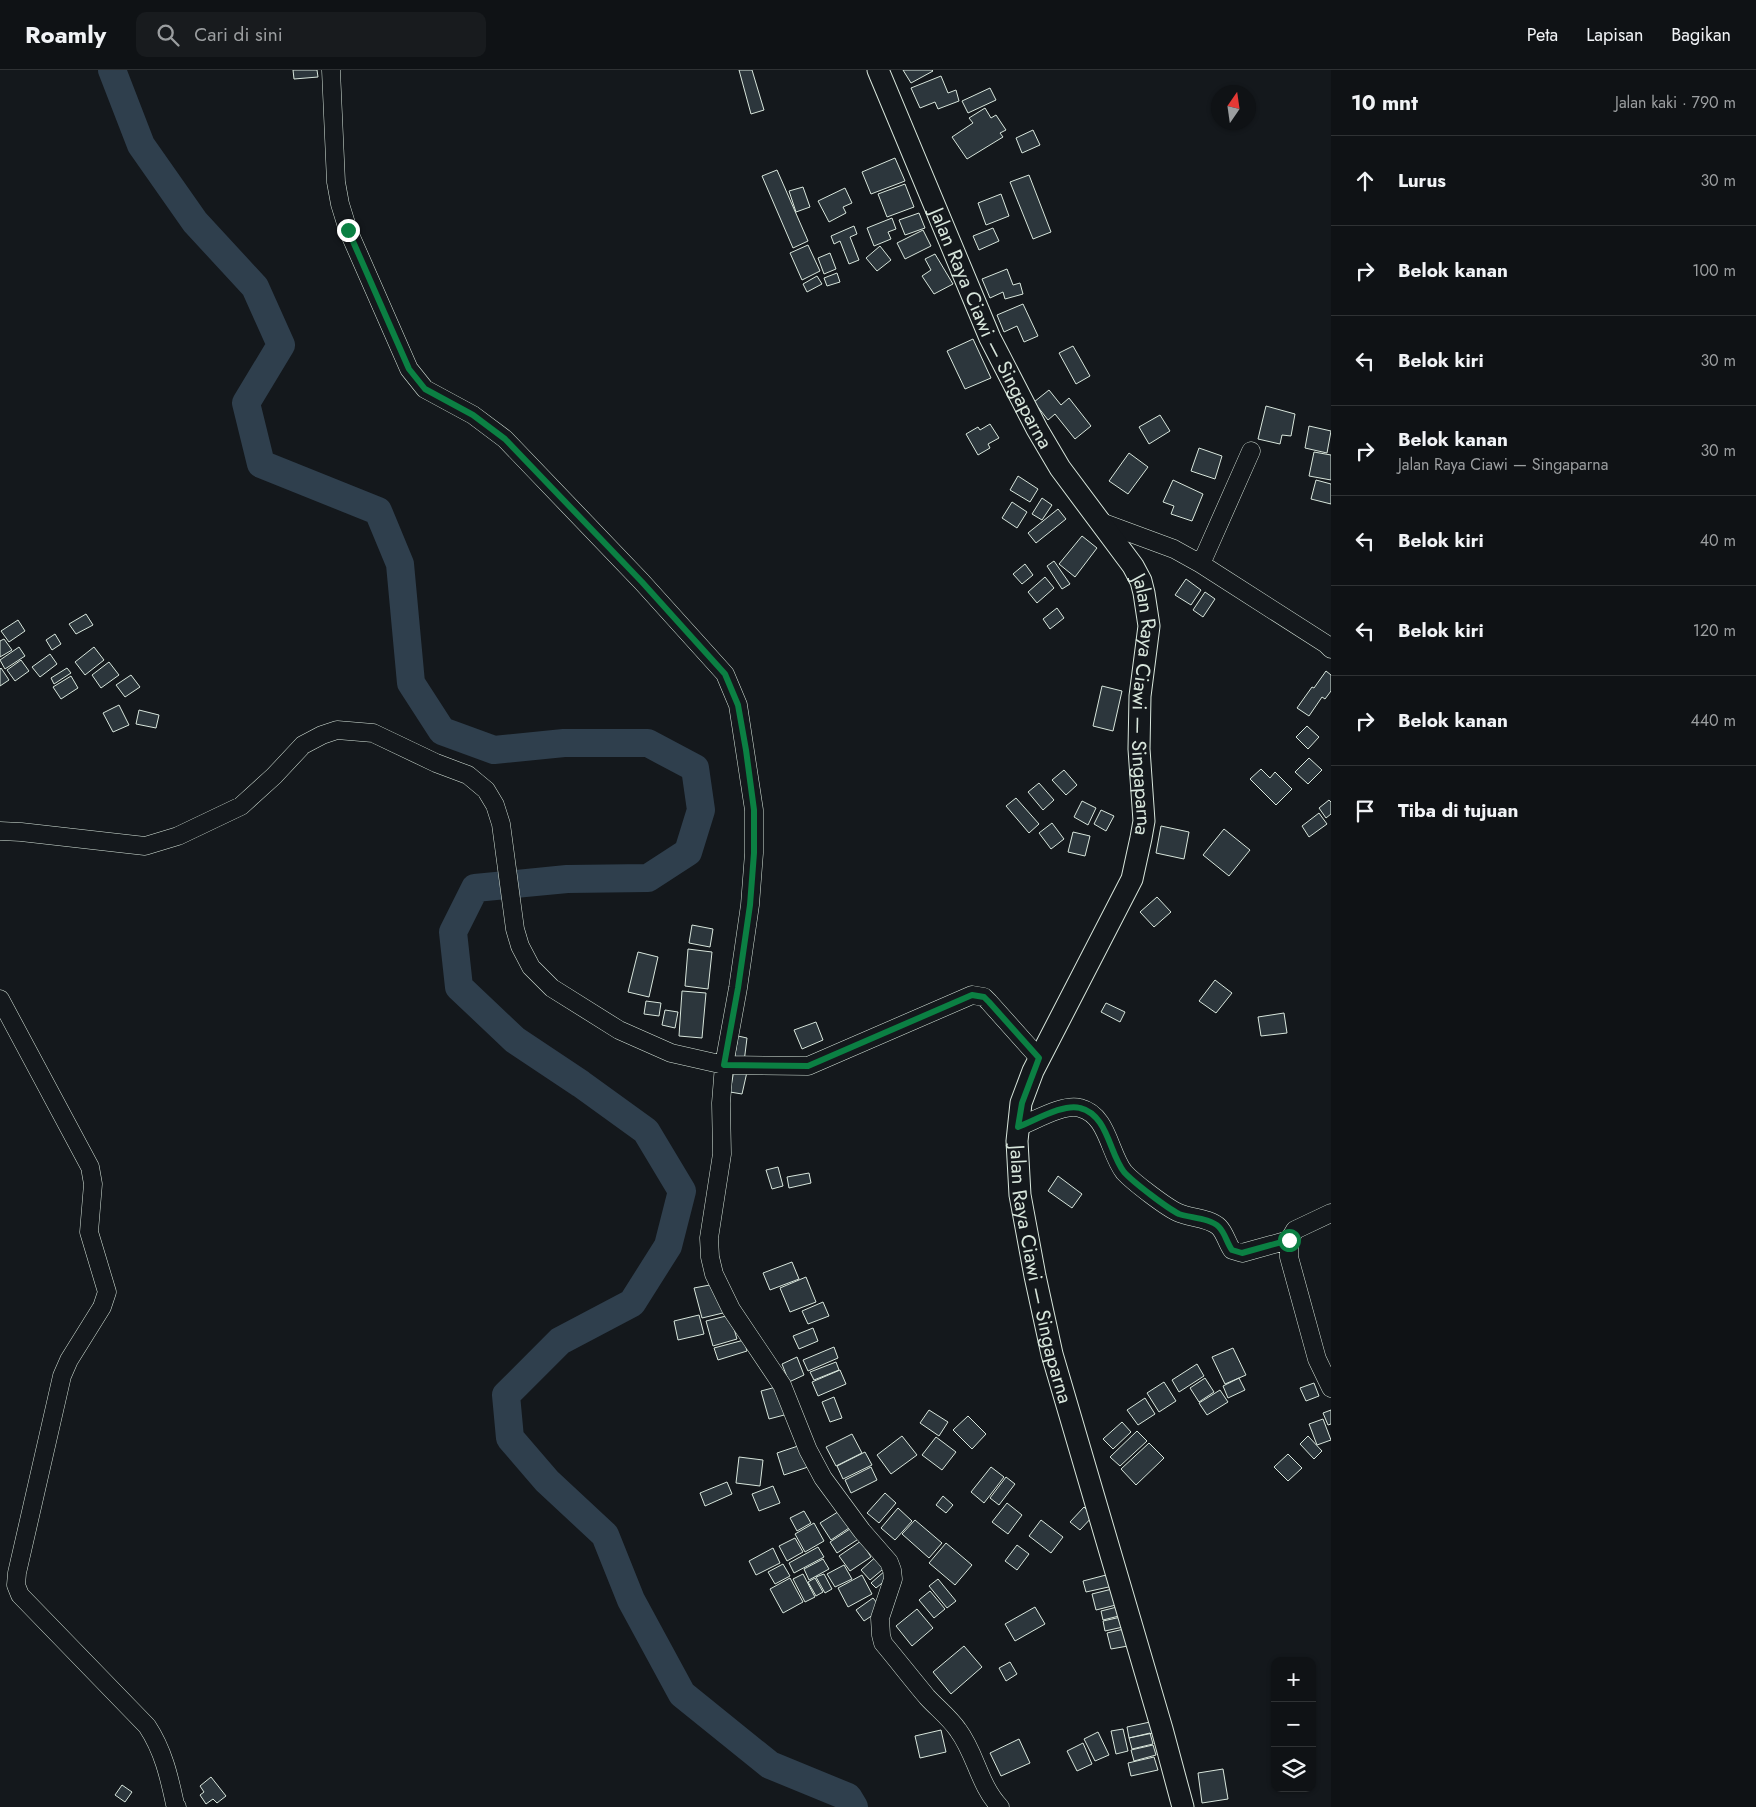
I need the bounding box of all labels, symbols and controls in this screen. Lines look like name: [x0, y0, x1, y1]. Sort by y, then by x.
search box: [136, 12, 486, 57]
text: Roamly: [25, 17, 106, 52]
icon: search: [154, 21, 182, 49]
text: Cari di sini: [194, 21, 283, 48]
text: Peta: [1527, 22, 1558, 48]
text: Lapisan: [1586, 22, 1643, 48]
text: Bagikan: [1671, 22, 1731, 48]
north arrow: [1211, 85, 1256, 130]
text: 10 mnt: [1351, 88, 1418, 118]
text: Jalan kaki · 790 m: [1615, 91, 1736, 114]
icon: ahead: [1351, 167, 1379, 195]
text: Lurus: [1398, 167, 1446, 194]
text: 30 m: [1700, 169, 1736, 192]
street label: Jalan Raya Ciawi — Singaparna: [921, 200, 1060, 454]
route end: [337, 219, 360, 242]
icon: right: [1351, 257, 1379, 285]
text: Belok kanan: [1398, 257, 1508, 284]
text: 100 m: [1692, 259, 1736, 282]
icon: left: [1351, 347, 1379, 375]
text: Belok kiri: [1398, 347, 1484, 374]
text: 30 m: [1700, 349, 1736, 372]
text: Belok kanan: [1398, 426, 1508, 453]
icon: right: [1351, 437, 1379, 465]
text: 30 m: [1700, 439, 1736, 462]
text: Jalan Raya Ciawi — Singaparna: [1398, 453, 1608, 476]
icon: left: [1351, 527, 1379, 555]
text: Belok kiri: [1398, 527, 1484, 554]
text: 40 m: [1700, 529, 1736, 552]
street label: Jalan Raya Ciawi — Singaparna: [1124, 565, 1164, 838]
icon: left: [1351, 617, 1379, 645]
text: Belok kiri: [1398, 617, 1484, 644]
text: 120 m: [1693, 619, 1736, 642]
icon: right: [1351, 707, 1379, 735]
text: Belok kanan: [1398, 707, 1508, 734]
text: 440 m: [1690, 709, 1736, 732]
icon: arrive: [1351, 797, 1379, 825]
text: Tiba di tujuan: [1398, 797, 1518, 824]
street label: Jalan Raya Ciawi — Singaparna: [1003, 1141, 1080, 1407]
route start: [1278, 1229, 1301, 1252]
map controls: [1271, 1657, 1316, 1792]
button: +: [1271, 1657, 1316, 1702]
button: −: [1271, 1702, 1316, 1747]
button: layers: [1271, 1747, 1316, 1792]

